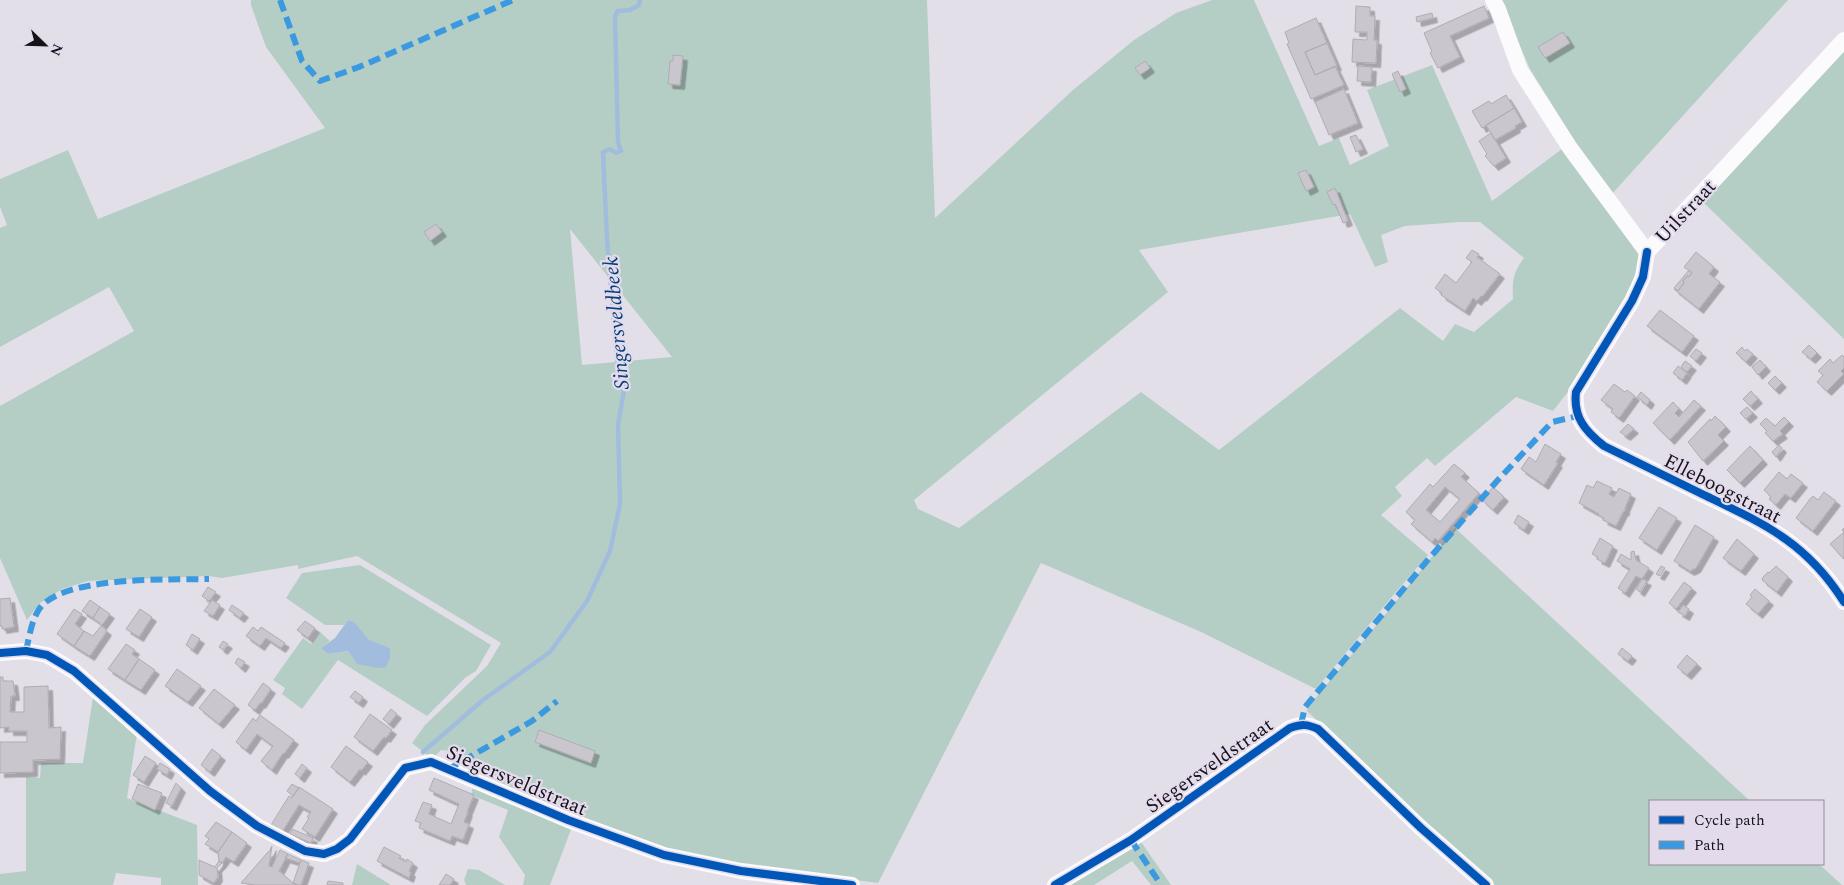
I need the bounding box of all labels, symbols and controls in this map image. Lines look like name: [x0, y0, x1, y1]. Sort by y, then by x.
north arrow: [20, 20, 70, 70]
text: N: [45, 41, 68, 59]
street label: Uilstraat: [1648, 173, 1724, 251]
water label: Singersveldbeek: [595, 255, 639, 391]
street label: Elleboogstraat: [1658, 446, 1787, 531]
street label: Siegersveldstraat: [1139, 710, 1280, 821]
street label: Siegersveldstraat: [442, 738, 592, 824]
legend: [1649, 800, 1824, 865]
text: Cycle path: [1694, 809, 1765, 832]
text: Path: [1694, 834, 1725, 857]

